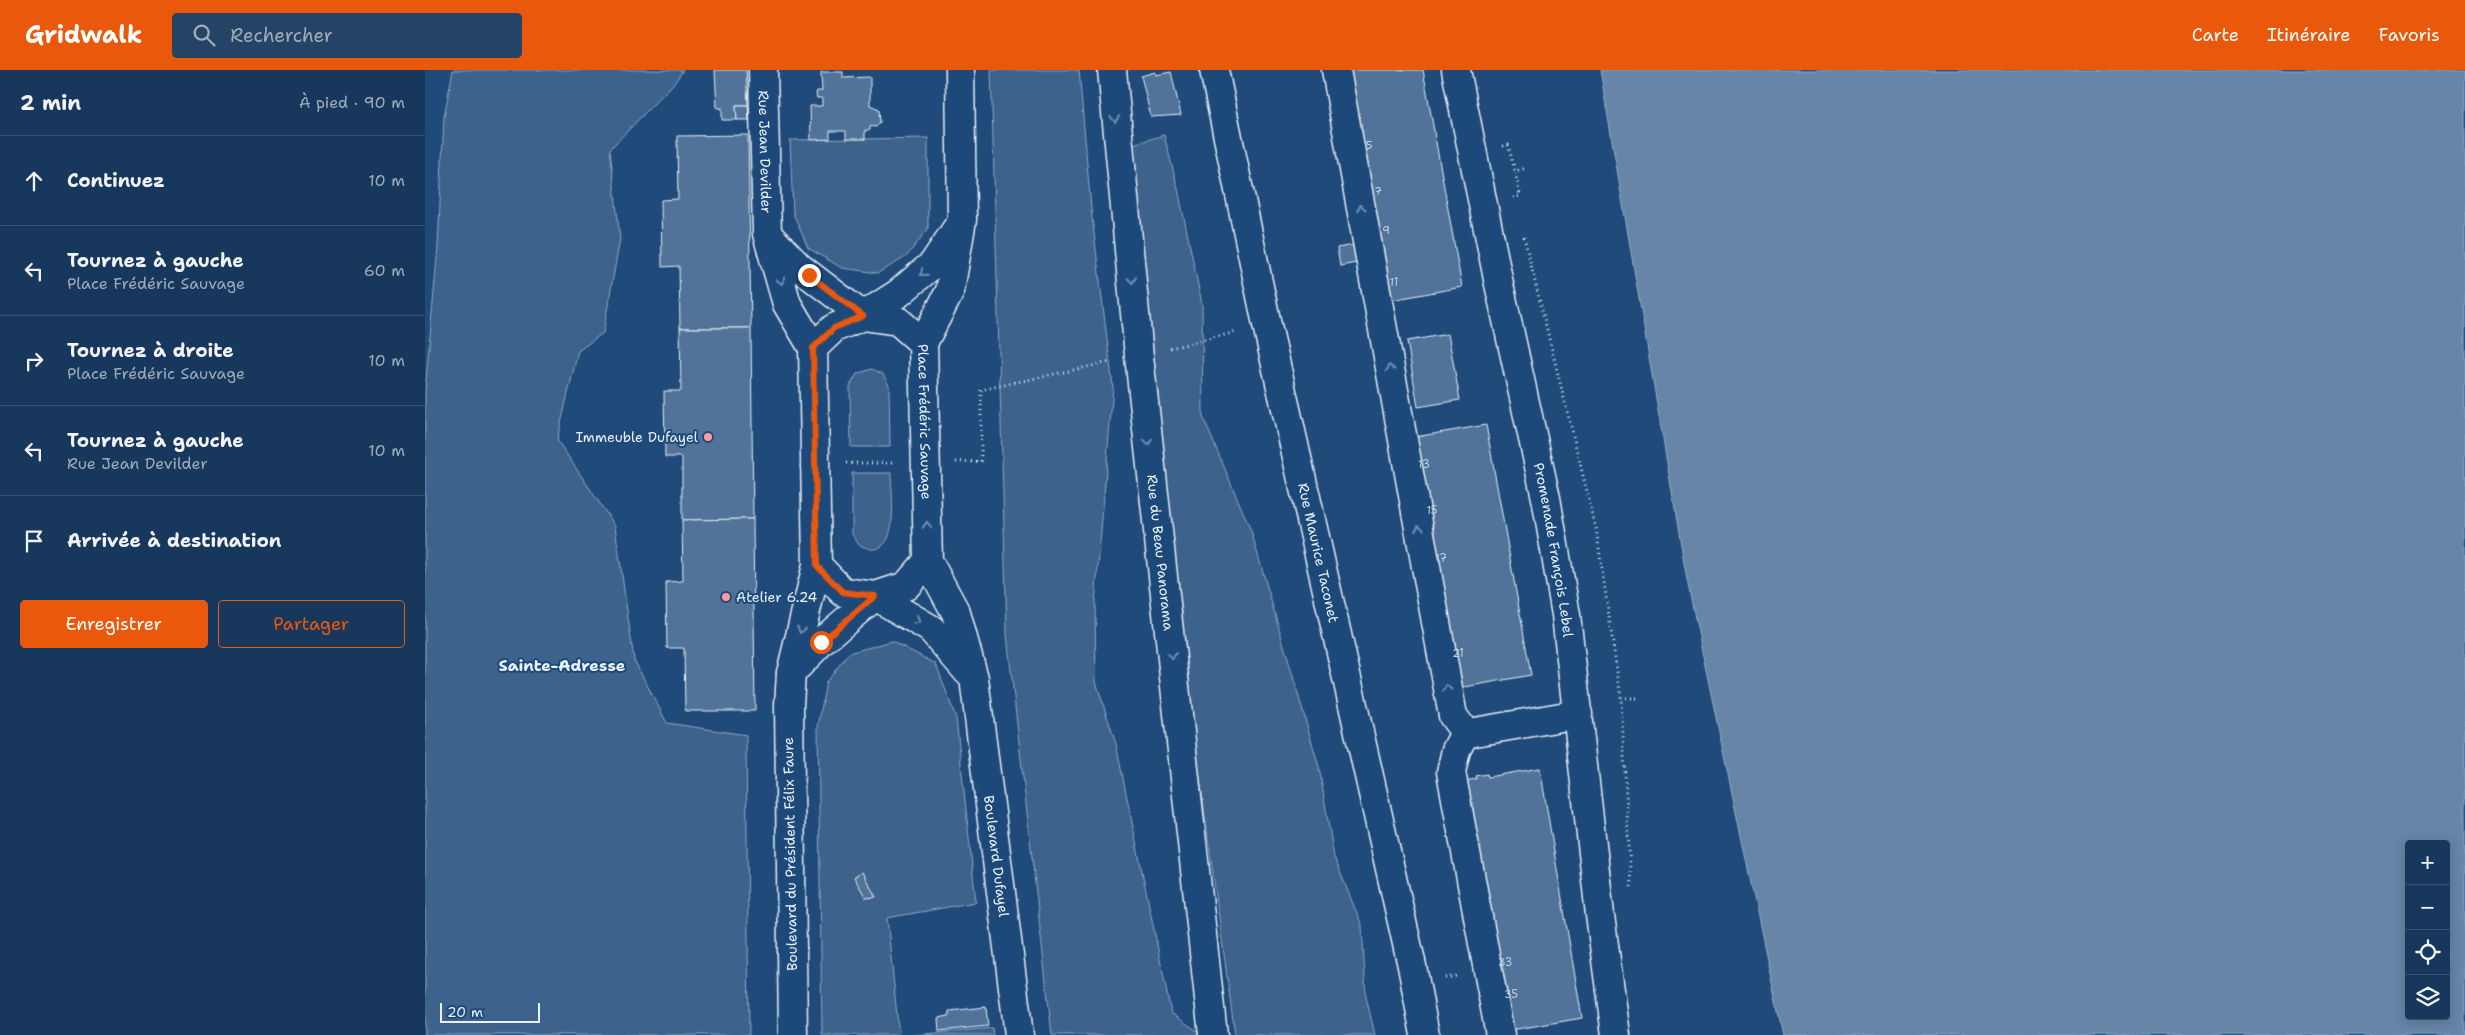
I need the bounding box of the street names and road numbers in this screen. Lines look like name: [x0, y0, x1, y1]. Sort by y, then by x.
street label: Rue Jean Devilder: [754, 90, 776, 214]
street label: Place Frédéric Sauvage: [914, 344, 936, 500]
street label: Promenade François Lebel: [1530, 461, 1578, 639]
street label: Rue du Beau Panorama: [1143, 474, 1178, 632]
street label: Rue Maurice Taconet: [1294, 481, 1343, 624]
street label: Boulevard du Président Félix Faure: [779, 737, 801, 971]
street label: Boulevard Dufayel: [980, 794, 1013, 919]

